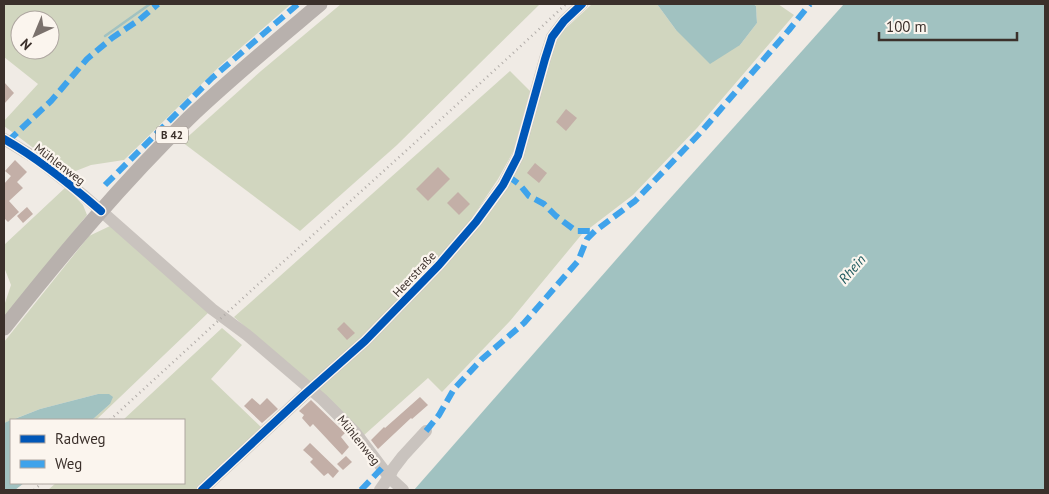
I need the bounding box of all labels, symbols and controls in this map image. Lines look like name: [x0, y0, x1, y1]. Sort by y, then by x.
north arrow: [10, 10, 60, 60]
scale bar: [879, 10, 1016, 42]
text: 100 m: [886, 17, 927, 36]
text: N: [16, 35, 36, 54]
road number: B 42: [156, 126, 188, 144]
street label: Mühlenweg: [32, 140, 88, 188]
street label: Heerstraße: [389, 248, 439, 300]
water label: Rhein: [834, 251, 870, 287]
street label: Mühlenweg: [334, 412, 384, 468]
legend: [10, 419, 185, 484]
text: Radweg: [55, 429, 106, 448]
text: Weg: [55, 454, 82, 473]

